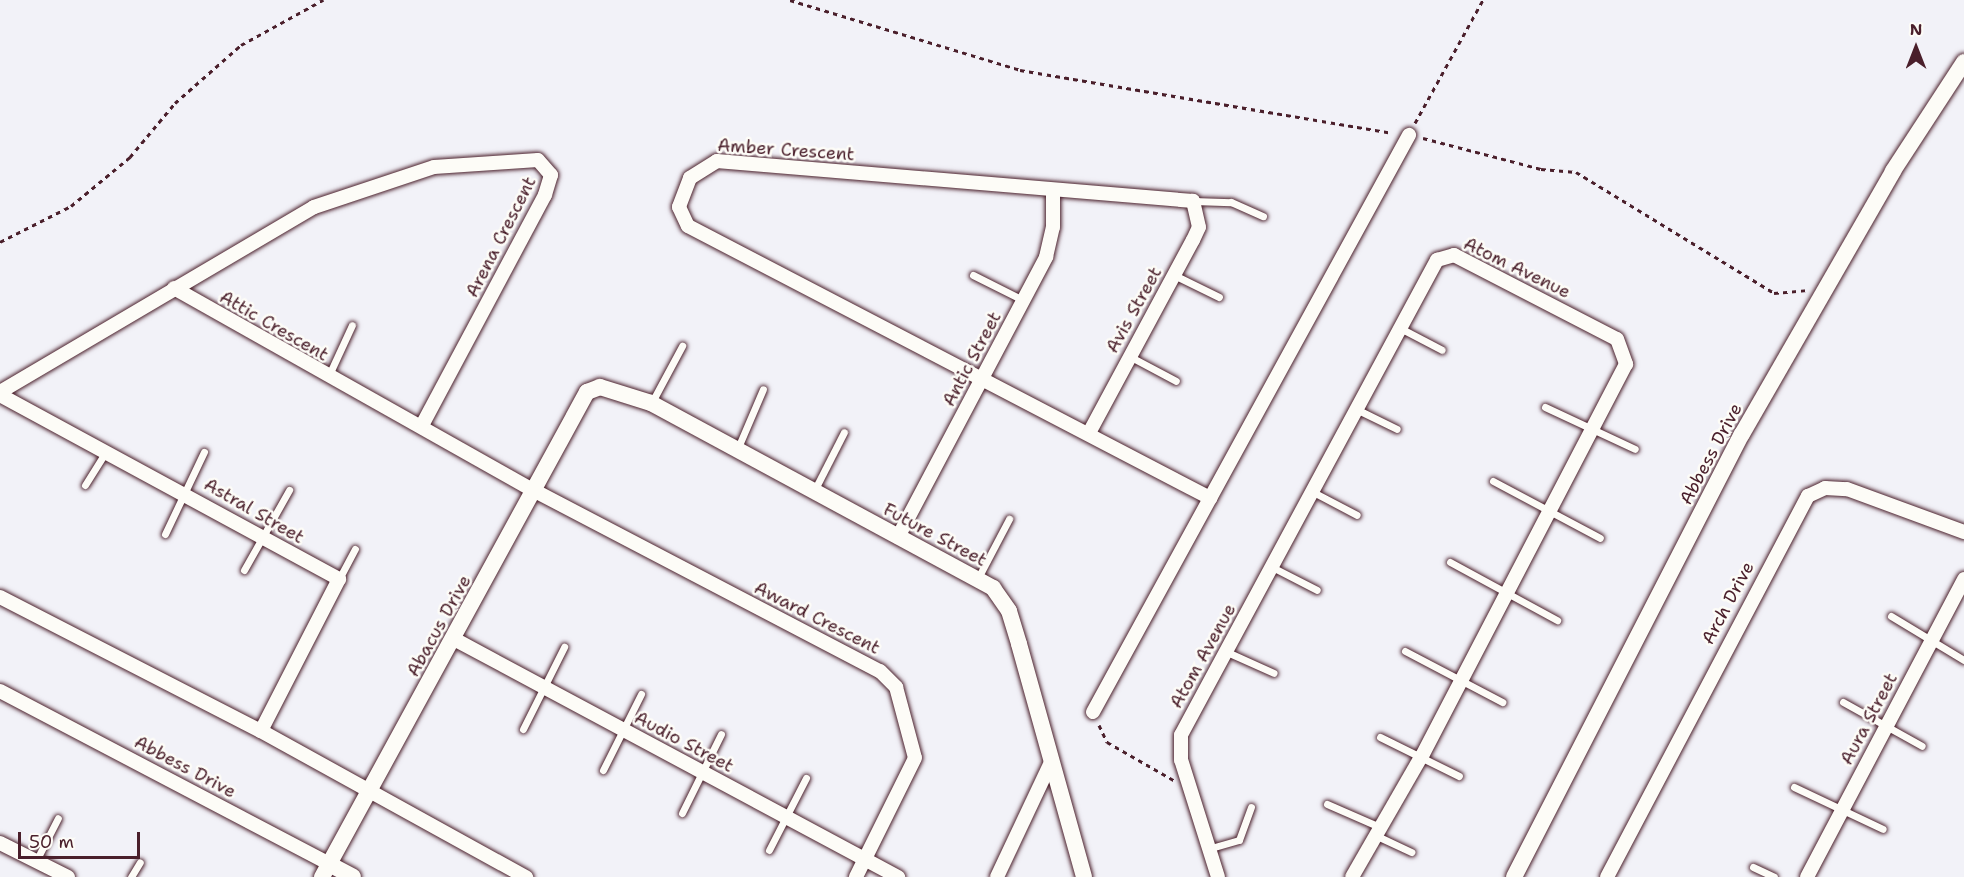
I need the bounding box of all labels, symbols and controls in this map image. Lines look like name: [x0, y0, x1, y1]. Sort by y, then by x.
north arrow: [1886, 18, 1946, 78]
text: N: [1910, 19, 1922, 40]
street label: Amber Crescent: [717, 134, 855, 166]
street label: Arena Crescent: [461, 173, 541, 301]
street label: Atom Avenue: [1460, 233, 1574, 303]
street label: Avis Street: [1102, 263, 1166, 357]
street label: Attic Crescent: [216, 286, 332, 366]
street label: Antic Street: [938, 308, 1006, 410]
street label: Abbess Drive: [1675, 400, 1747, 508]
street label: Astral Street: [200, 474, 308, 548]
street label: Future Street: [880, 499, 990, 571]
street label: Arch Drive: [1697, 558, 1759, 648]
street label: Abacus Drive: [402, 572, 476, 680]
street label: Award Crescent: [750, 577, 884, 659]
street label: Atom Avenue: [1165, 600, 1241, 712]
street label: Aura Street: [1836, 669, 1902, 769]
street label: Audio Street: [631, 707, 737, 777]
street label: Abbess Drive: [131, 731, 239, 803]
scale bar: [21, 820, 142, 858]
text: 50 m: [29, 830, 74, 854]

